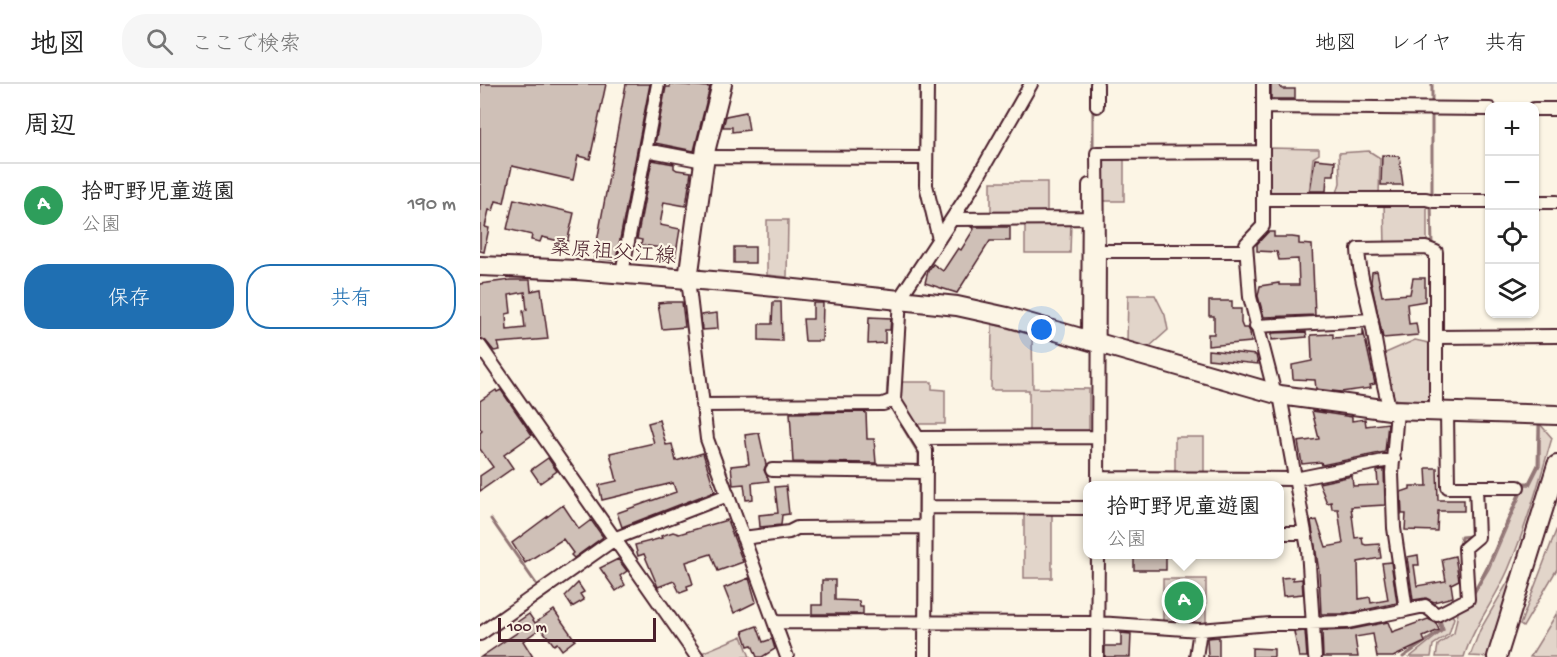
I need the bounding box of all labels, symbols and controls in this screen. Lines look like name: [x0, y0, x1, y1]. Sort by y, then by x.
search box: [122, 14, 542, 68]
icon: search: [143, 25, 176, 58]
text: 地図: [30, 30, 86, 63]
text: ここで検索: [191, 33, 301, 59]
text: 地図: [1315, 33, 1357, 58]
text: レイヤ: [1390, 33, 1452, 58]
text: 共有: [1485, 33, 1527, 58]
map controls: [1485, 102, 1539, 318]
button: +: [1485, 102, 1539, 156]
text: 周辺: [24, 113, 76, 144]
button: −: [1485, 156, 1539, 210]
text: 拾町野児童遊園: [81, 181, 235, 207]
text: A: [38, 194, 49, 217]
text: 190 m: [408, 194, 456, 217]
button: locate: [1485, 210, 1539, 264]
text: 公園: [81, 215, 121, 238]
street label: 桑原祖父江線: [549, 237, 677, 271]
button: 保存: [24, 264, 234, 329]
button: 共有: [246, 264, 456, 329]
button: layers: [1485, 264, 1539, 318]
your location: [1027, 315, 1056, 344]
popup: [1083, 481, 1284, 559]
text: 拾町野児童遊園: [1106, 496, 1261, 522]
text: 公園: [1106, 530, 1146, 553]
pin: A: [1164, 578, 1204, 624]
scale bar: [498, 615, 656, 642]
text: 100 m: [507, 619, 547, 638]

